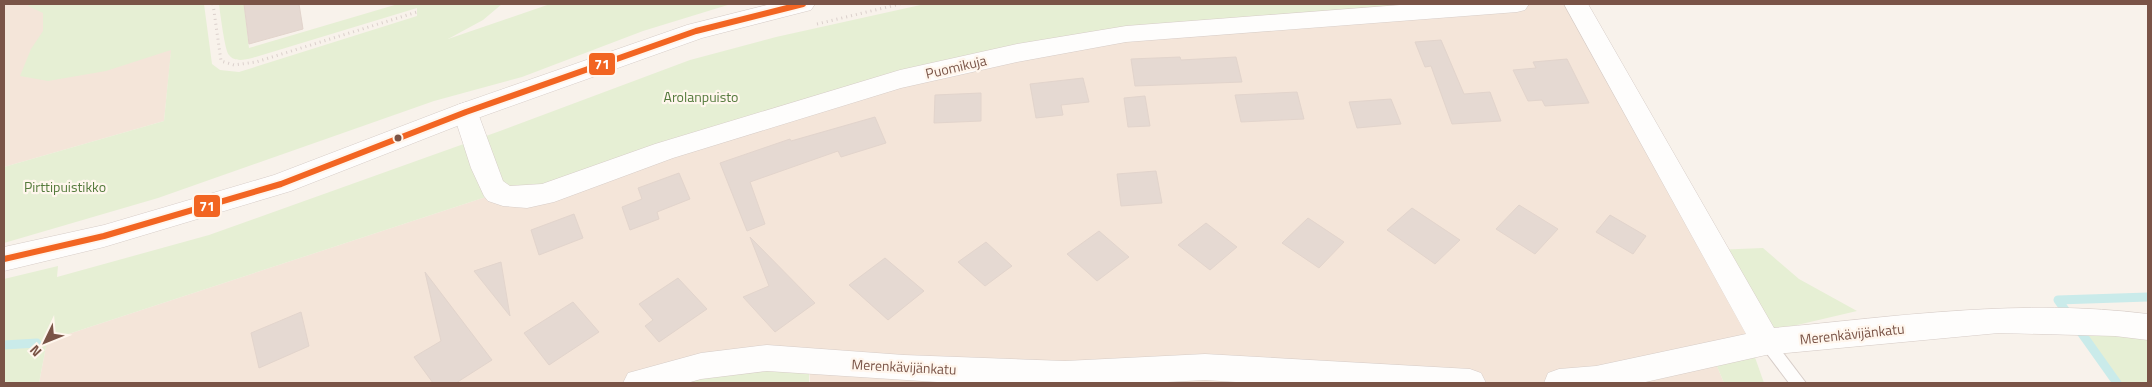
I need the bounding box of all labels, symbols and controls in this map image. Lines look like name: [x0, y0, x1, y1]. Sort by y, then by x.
street label: Puomikuja: [923, 49, 989, 84]
line badge: 71: [588, 52, 616, 76]
text: 71: [594, 53, 610, 74]
park label: Arolanpuisto: [664, 86, 738, 107]
unlabelled marker: [393, 133, 403, 143]
park label: Pirttipuistikko: [24, 176, 106, 197]
line badge: 71: [193, 194, 221, 218]
text: 71: [199, 195, 215, 216]
north arrow: [20, 317, 70, 367]
street label: Merenkävijänkatu: [1799, 318, 1905, 349]
text: N: [24, 340, 46, 362]
street label: Merenkävijänkatu: [851, 353, 957, 380]

